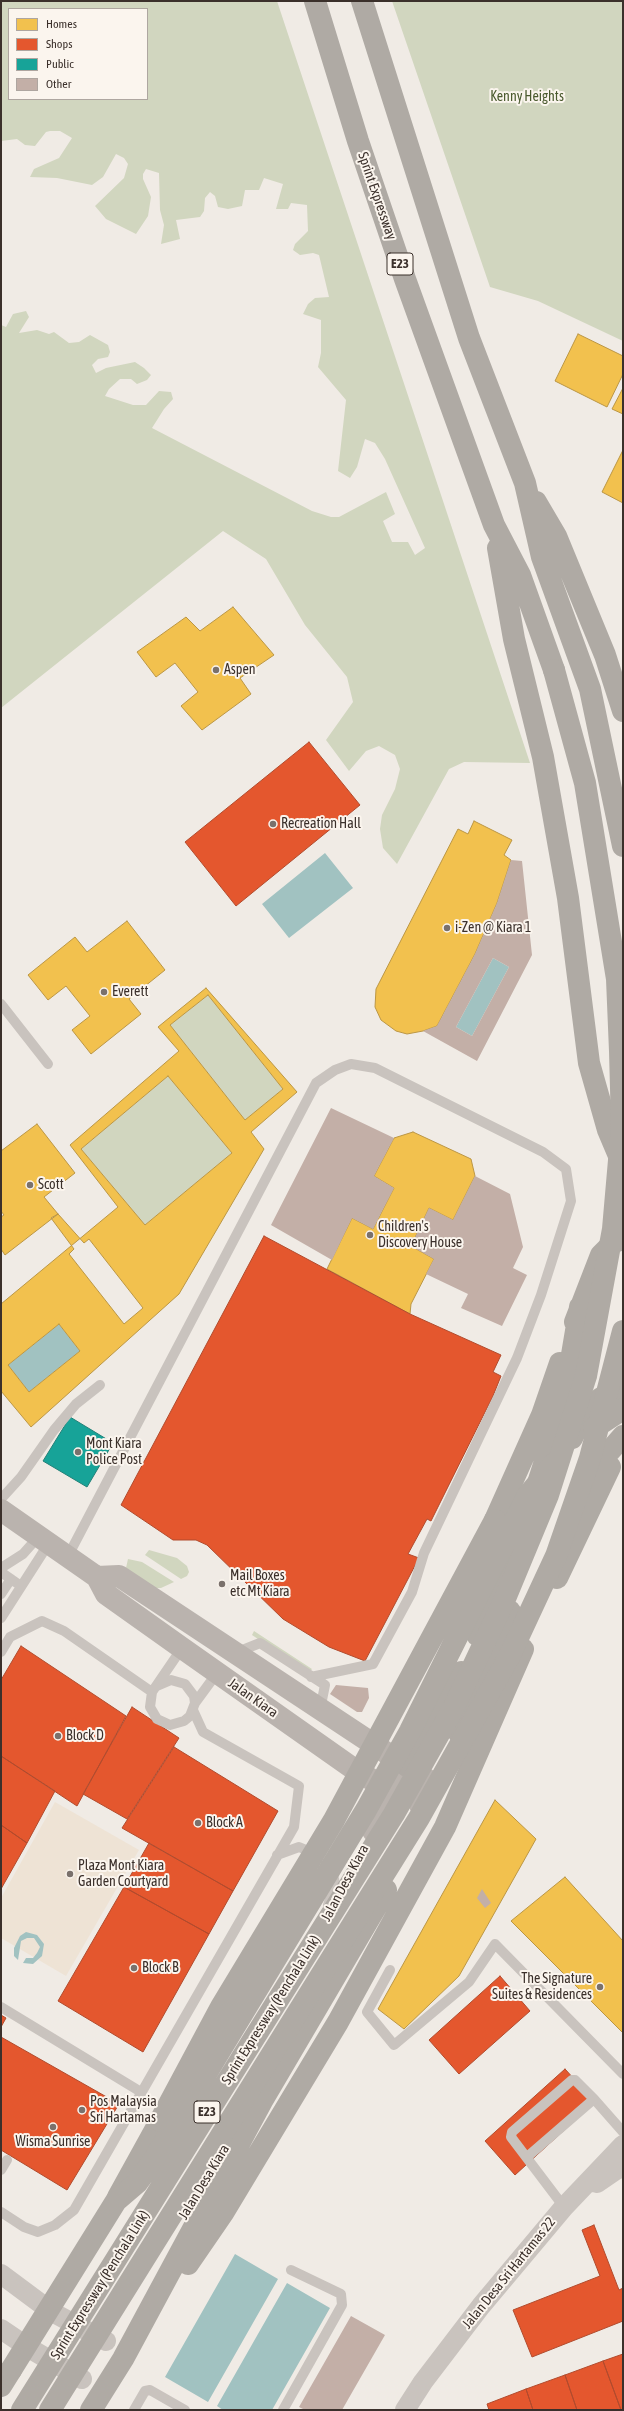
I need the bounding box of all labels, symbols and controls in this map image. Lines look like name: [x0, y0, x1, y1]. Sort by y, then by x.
legend: [8, 8, 148, 100]
text: Homes: [46, 17, 77, 31]
text: Shops: [46, 37, 72, 51]
text: Public: [46, 57, 74, 71]
text: Other: [46, 77, 71, 91]
park label: Kenny Heights: [490, 89, 564, 105]
street label: Sprint Expressway: [354, 150, 400, 242]
road number: E23: [387, 253, 413, 275]
place label: Aspen: [224, 662, 256, 678]
marker: Aspen: [211, 665, 221, 675]
place label: Recreation Hall: [281, 816, 361, 832]
marker: Recreation Hall: [268, 819, 278, 829]
place label: i-Zen @ Kiara 1: [455, 920, 531, 936]
marker: i-Zen @ Kiara 1: [442, 923, 452, 933]
place label: Everett: [112, 984, 148, 1000]
marker: Everett: [99, 987, 109, 997]
place label: Scott: [38, 1177, 64, 1193]
marker: Scott: [25, 1180, 35, 1190]
place label: Children's Discovery House: [378, 1219, 462, 1252]
marker: Children's Discovery House: [365, 1230, 375, 1240]
place label: Mont Kiara Police Post: [86, 1436, 142, 1468]
marker: Mont Kiara Police Post: [73, 1447, 83, 1457]
place label: Mail Boxes etc Mt Kiara: [230, 1568, 290, 1600]
marker: Mail Boxes etc Mt Kiara: [217, 1579, 227, 1589]
street label: Jalan Kiara: [225, 1675, 281, 1721]
place label: Block D: [66, 1728, 104, 1744]
marker: Block D: [53, 1731, 63, 1741]
place label: Block A: [206, 1815, 243, 1831]
marker: Block A: [193, 1818, 203, 1828]
street label: Jalan Desa Kiara: [318, 1842, 372, 1924]
place label: Plaza Mont Kiara Garden Courtyard: [78, 1858, 168, 1890]
marker: Plaza Mont Kiara Garden Courtyard: [65, 1869, 75, 1879]
street label: Sprint Expressway (Penchala Link): [218, 1932, 324, 2088]
place label: Block B: [142, 1960, 179, 1976]
marker: Block B: [129, 1963, 139, 1973]
place label: The Signature Suites & Residences: [492, 1971, 592, 2004]
marker: The Signature Suites & Residences: [595, 1982, 605, 1992]
place label: Pos Malaysia Sri Hartamas: [90, 2094, 157, 2126]
road number: E23: [194, 2101, 220, 2123]
marker: Pos Malaysia Sri Hartamas: [77, 2105, 87, 2115]
marker: Wisma Sunrise: [48, 2122, 58, 2132]
place label: Wisma Sunrise: [16, 2134, 90, 2150]
street label: Jalan Desa Kiara: [175, 2141, 233, 2223]
street label: Sprint Expressway (Penchala Link): [47, 2207, 153, 2363]
street label: Jalan Desa Sri Hartamas 22: [459, 2214, 559, 2332]

